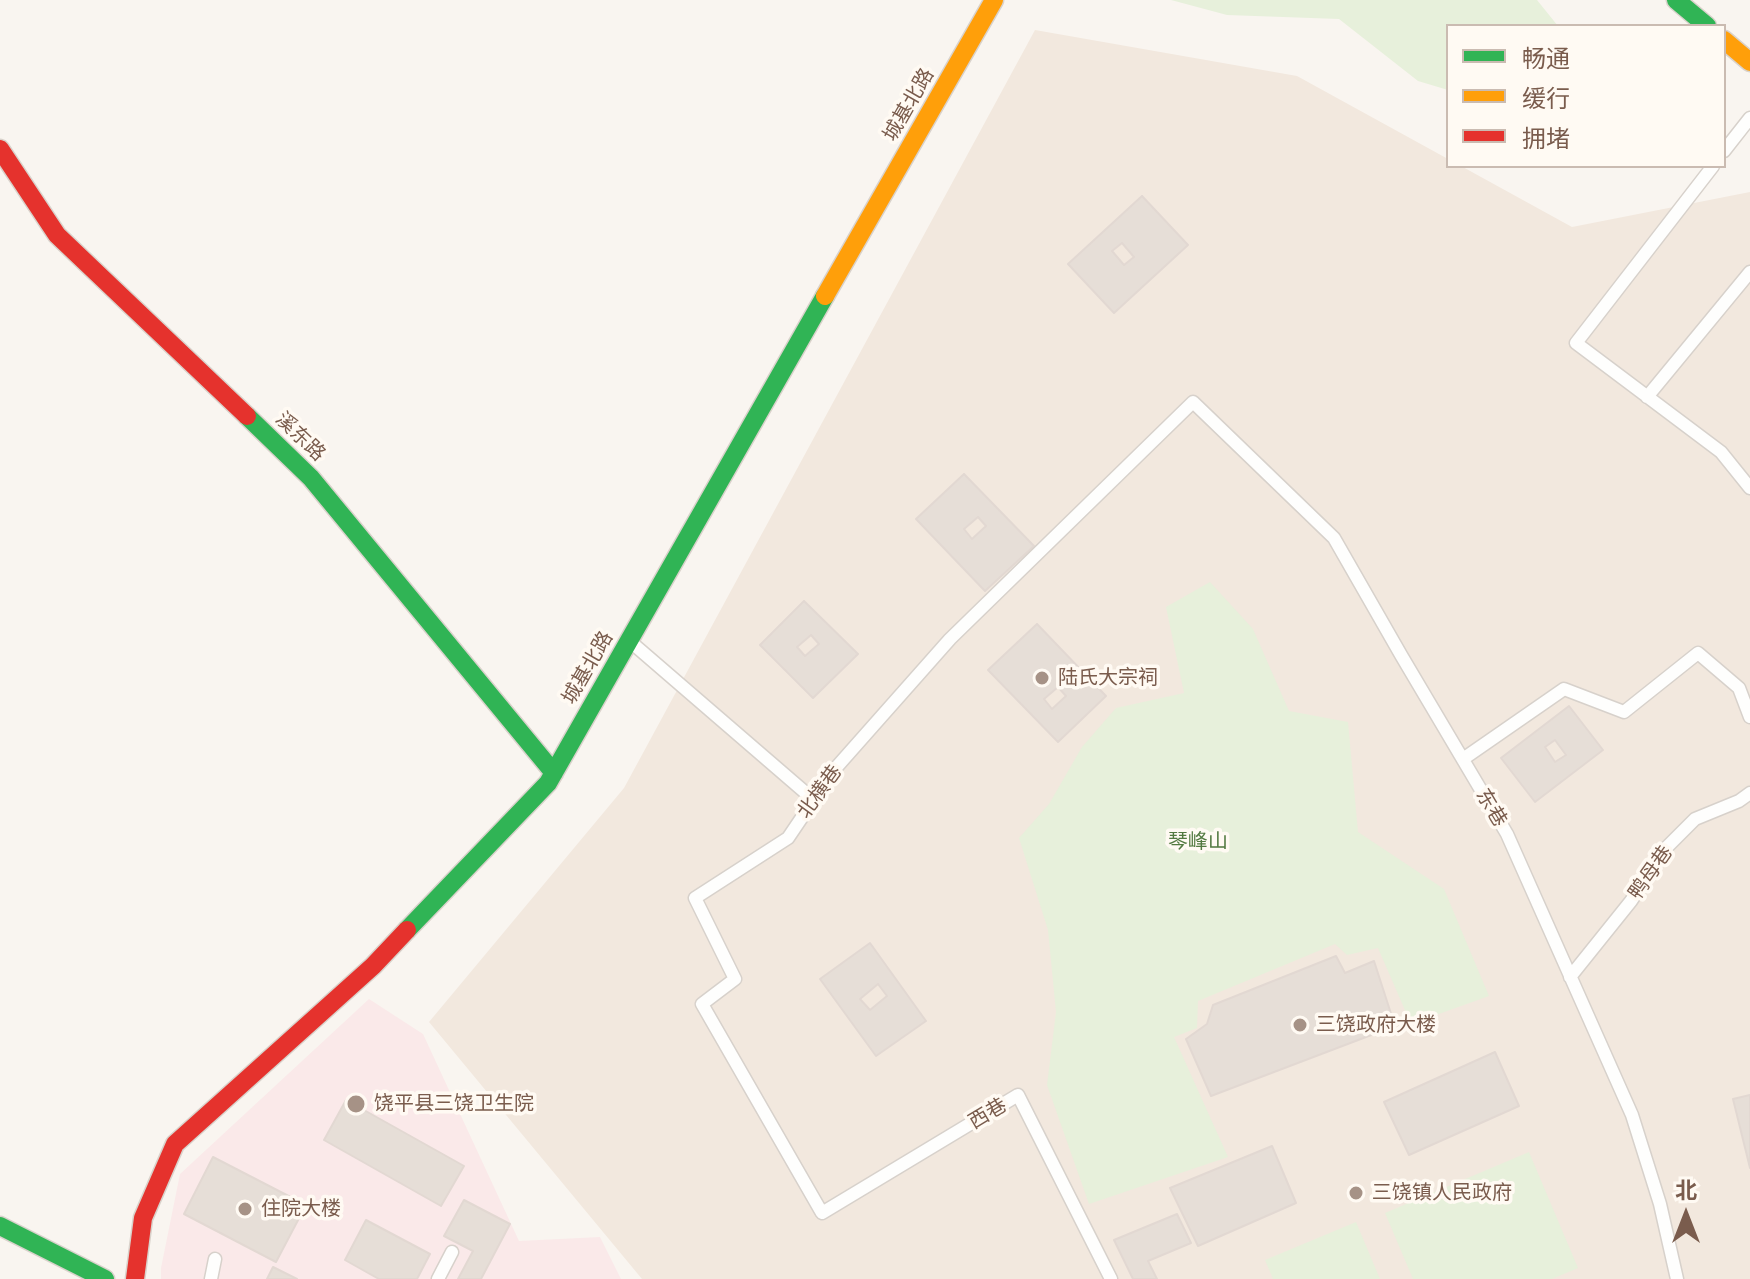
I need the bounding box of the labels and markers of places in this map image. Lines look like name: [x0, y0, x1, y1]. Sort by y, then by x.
place label: 陆氏大宗祠: [1058, 666, 1158, 690]
marker: 陆氏大宗祠: [1033, 669, 1051, 687]
place label: 三饶政府大楼: [1316, 1013, 1436, 1037]
marker: 三饶政府大楼: [1291, 1016, 1309, 1034]
place label: 饶平县三饶卫生院: [374, 1092, 534, 1116]
marker: 饶平县三饶卫生院: [345, 1093, 367, 1115]
place label: 三饶镇人民政府: [1372, 1181, 1512, 1205]
marker: 三饶镇人民政府: [1347, 1184, 1365, 1202]
place label: 住院大楼: [261, 1197, 341, 1221]
marker: 住院大楼: [236, 1200, 254, 1218]

